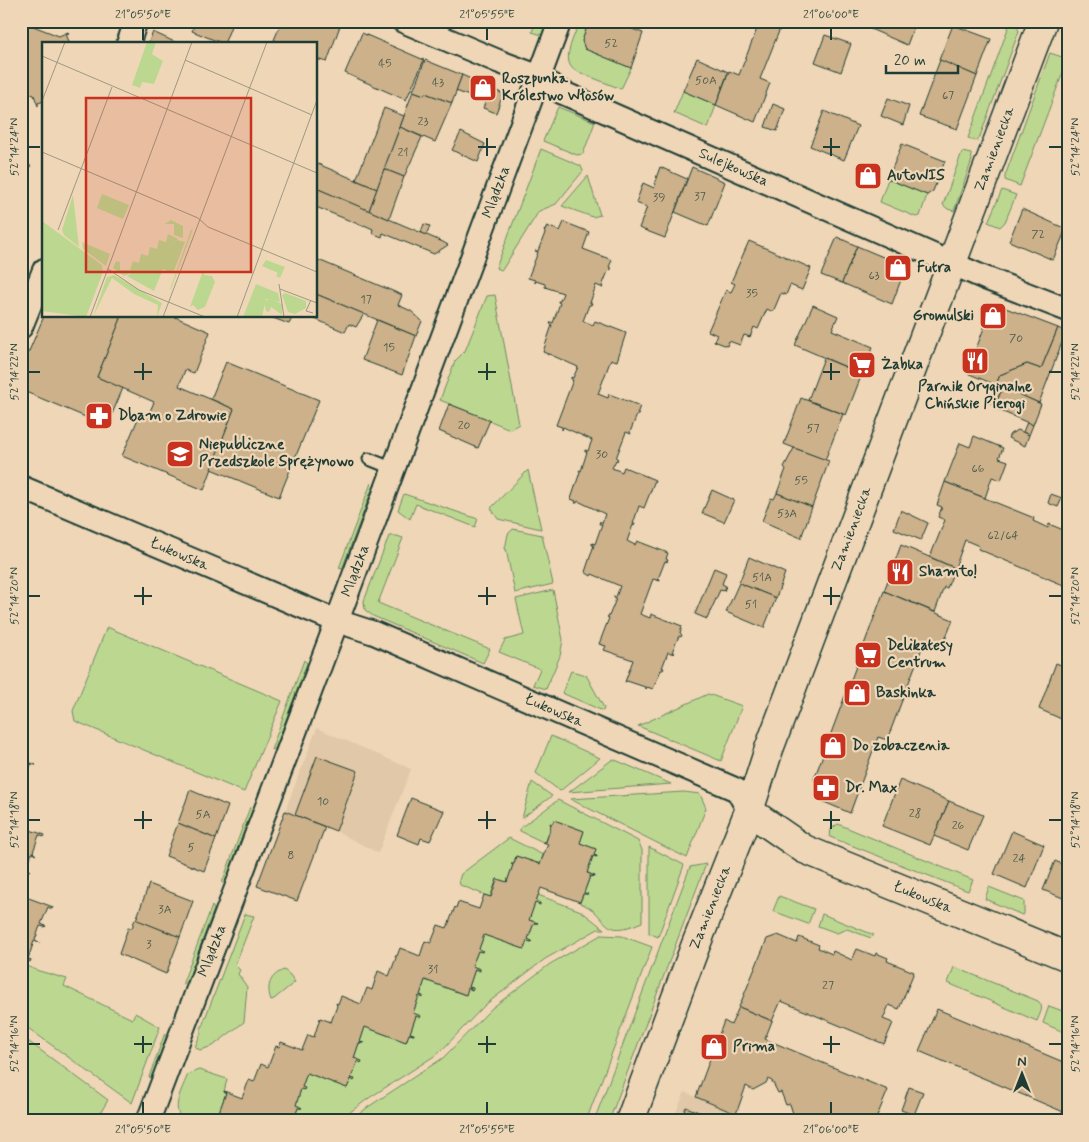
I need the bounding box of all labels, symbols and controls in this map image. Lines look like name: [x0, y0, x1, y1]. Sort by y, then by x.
text: 21°05'50"E: [115, 7, 171, 23]
text: 21°05'55"E: [459, 7, 515, 23]
text: 21°06'00"E: [803, 7, 859, 23]
house number: 52: [604, 36, 618, 52]
inset map: [42, 42, 318, 318]
scale bar: [886, 42, 959, 74]
text: 20 m: [894, 51, 926, 71]
house number: 45: [378, 56, 392, 72]
place label: Roszpunka Królestwo Włosów: [502, 69, 615, 106]
shop icon: Roszpunka Królestwo Włosów: [468, 73, 498, 103]
house number: 50A: [695, 73, 717, 89]
house number: 43: [432, 75, 444, 91]
house number: 67: [942, 88, 954, 104]
street label: Zamieniecka: [970, 103, 1020, 195]
house number: 23: [418, 114, 428, 130]
text: 52°14'24"N: [7, 118, 23, 176]
text: 52°14'24"N: [1068, 118, 1084, 176]
street label: Sulejkowska: [695, 143, 772, 192]
house number: 21: [397, 145, 409, 161]
shop icon: AutoWIS: [853, 161, 883, 191]
street label: Mlądzka: [478, 163, 515, 221]
place label: AutoWIS: [887, 166, 945, 186]
house number: 37: [694, 189, 706, 205]
house number: 39: [653, 190, 665, 206]
house number: 72: [1031, 227, 1045, 243]
shop icon: Futra: [883, 253, 913, 283]
place label: Futra: [917, 258, 951, 278]
house number: 63: [868, 268, 880, 284]
house number: 35: [746, 286, 758, 302]
house number: 17: [360, 292, 372, 308]
shop icon: Gromulski: [978, 301, 1008, 331]
place label: Gromulski: [913, 306, 974, 326]
house number: 70: [1009, 331, 1023, 347]
house number: 15: [383, 340, 395, 356]
text: 52°14'22"N: [7, 343, 23, 401]
text: 52°14'22"N: [1068, 343, 1084, 401]
restaurant icon: Parnik Oryginalne Chińskie Pierogi: [960, 346, 990, 376]
supermarket icon: Żabka: [847, 350, 877, 380]
place label: Żabka: [881, 355, 923, 375]
place label: Parnik Oryginalne Chińskie Pierogi: [918, 377, 1032, 415]
pharmacy icon: Dbam o Zdrowie: [84, 401, 114, 431]
place label: Dbam o Zdrowie: [118, 406, 227, 426]
house number: 20: [458, 418, 471, 434]
house number: 57: [806, 421, 820, 437]
place label: Niepubliczne Przedszkole Sprężynowo: [199, 435, 354, 472]
school or university icon: Niepubliczne Przedszkole Sprężynowo: [165, 439, 195, 469]
house number: 30: [596, 447, 608, 463]
house number: 66: [972, 461, 985, 477]
house number: 55: [794, 473, 808, 489]
street label: Zamieniecka: [827, 483, 877, 575]
house number: 53A: [777, 506, 797, 522]
house number: 62/64: [987, 528, 1019, 544]
street label: Łukowska: [147, 533, 213, 576]
street label: Mlądzka: [337, 542, 375, 600]
restaurant icon: Shamto!: [885, 557, 915, 587]
place label: Shamto!: [919, 562, 977, 582]
text: 52°14'20"N: [7, 567, 23, 625]
text: 52°14'20"N: [1068, 567, 1084, 625]
house number: 51A: [752, 570, 772, 586]
house number: 51: [745, 597, 757, 613]
place label: Delikatesy Centrum: [887, 636, 953, 673]
supermarket icon: Delikatesy Centrum: [853, 640, 883, 670]
shop icon: Baskinka: [842, 678, 872, 708]
place label: Baskinka: [876, 683, 937, 703]
street label: Łukowska: [521, 689, 587, 733]
shop icon: Do zobaczenia: [818, 731, 848, 761]
place label: Do zobaczenia: [852, 736, 951, 756]
pharmacy icon: Dr. Max: [811, 773, 841, 803]
place label: Dr. Max: [845, 778, 898, 798]
text: 52°14'18"N: [7, 791, 23, 849]
text: 52°14'18"N: [1068, 791, 1084, 849]
house number: 10: [317, 794, 329, 810]
house number: 28: [909, 806, 921, 822]
house number: 5A: [195, 807, 211, 823]
house number: 26: [952, 818, 965, 834]
house number: 5: [187, 840, 195, 856]
house number: 8: [288, 848, 294, 864]
house number: 24: [1012, 851, 1026, 867]
street label: Zamieniecka: [685, 862, 737, 953]
street label: Łukowska: [890, 876, 956, 919]
house number: 3A: [158, 902, 172, 918]
street label: Mlądzka: [193, 922, 231, 980]
house number: 3: [146, 937, 152, 953]
house number: 31: [428, 962, 438, 978]
house number: 27: [822, 978, 834, 994]
text: 52°14'16"N: [7, 1015, 23, 1073]
text: 52°14'16"N: [1068, 1015, 1084, 1073]
shop icon: Prima: [699, 1032, 729, 1062]
place label: Prima: [733, 1037, 775, 1057]
north arrow: [996, 1050, 1046, 1100]
text: N: [1017, 1053, 1027, 1071]
text: 21°05'50"E: [115, 1122, 171, 1138]
text: 21°05'55"E: [459, 1122, 515, 1138]
text: 21°06'00"E: [803, 1122, 859, 1138]

